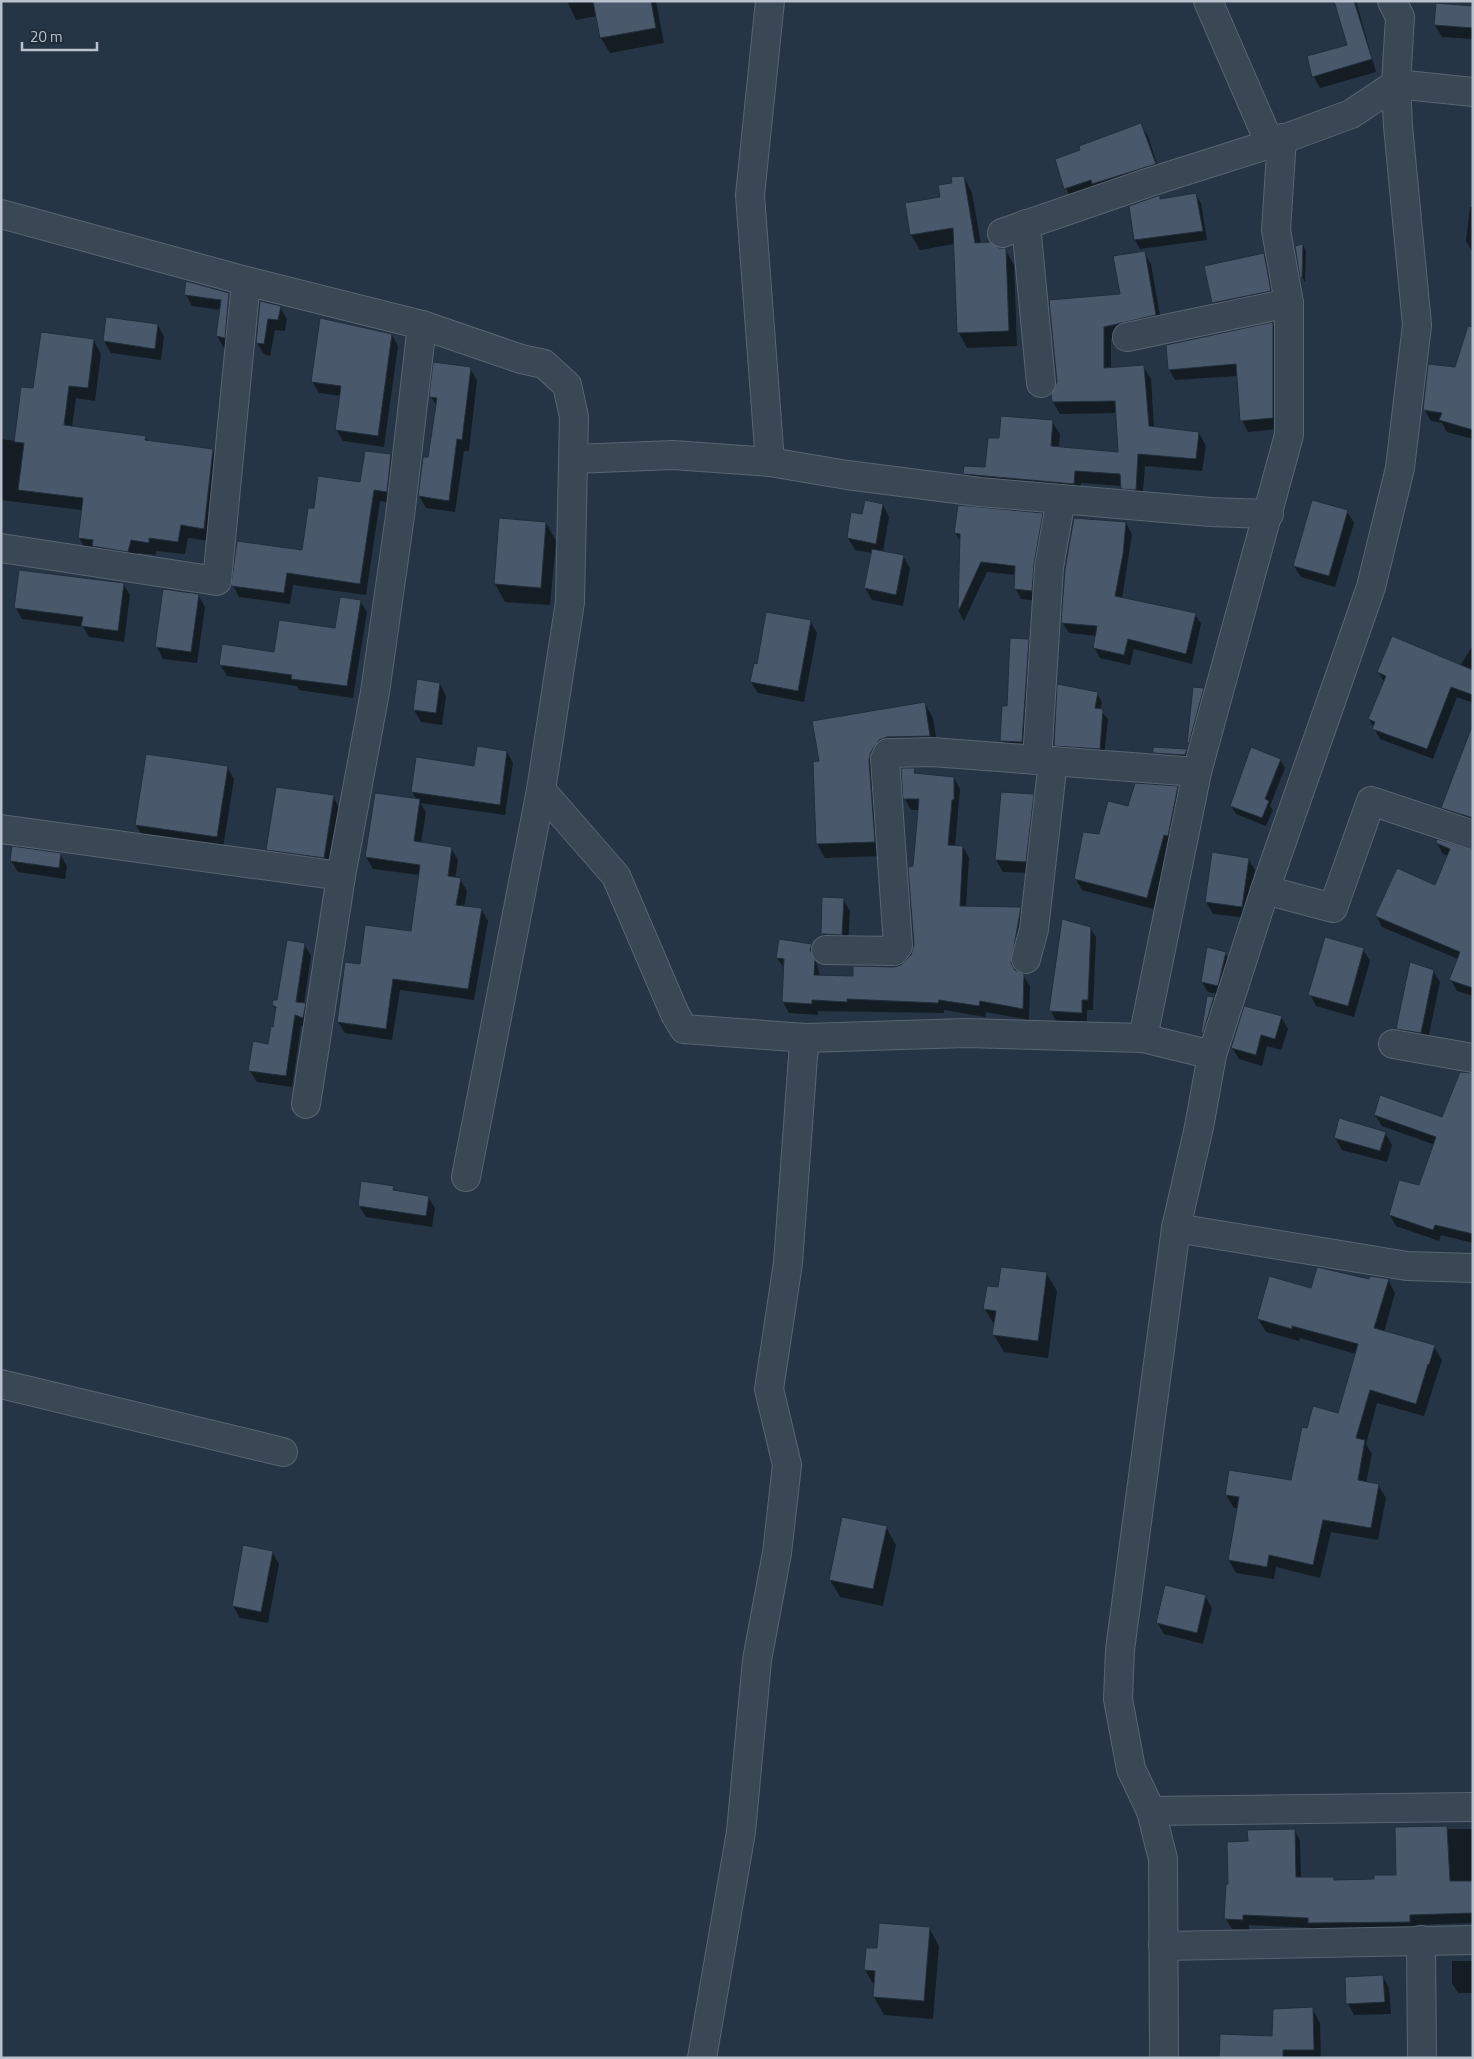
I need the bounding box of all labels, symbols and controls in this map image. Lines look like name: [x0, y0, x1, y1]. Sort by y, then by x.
scale bar: [22, 20, 98, 52]
text: 20 m: [30, 25, 63, 48]

